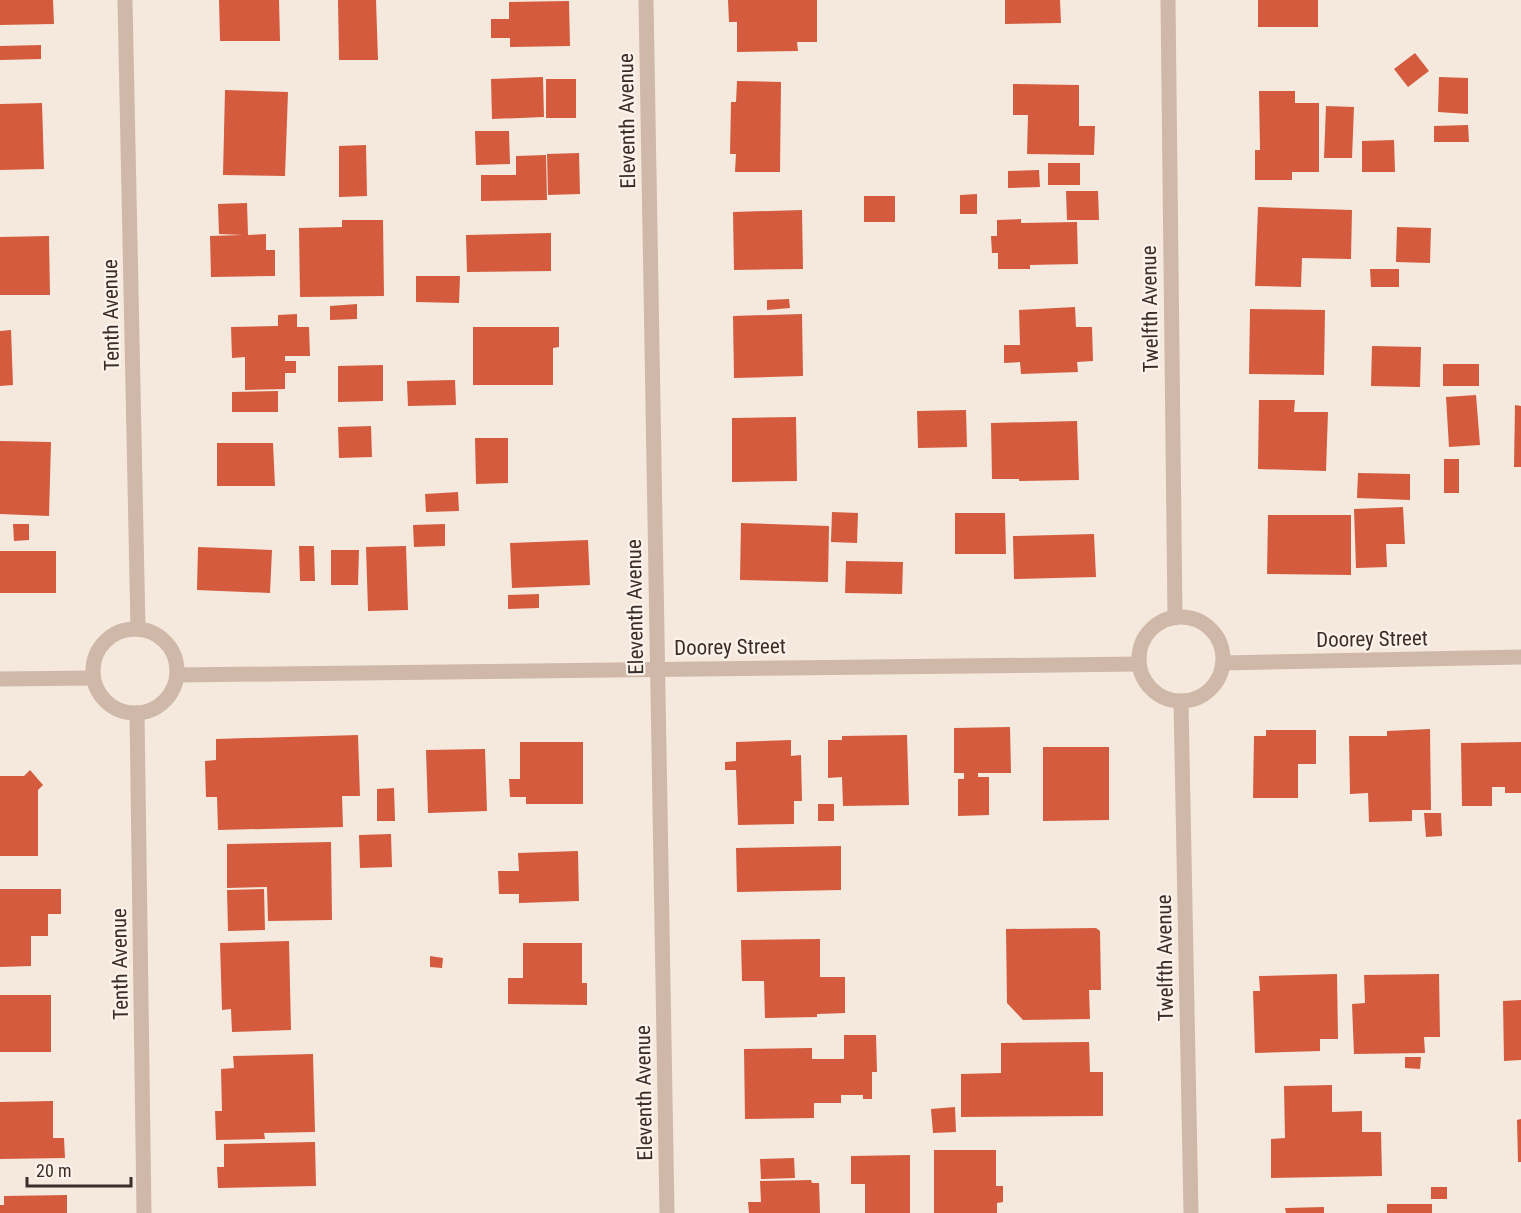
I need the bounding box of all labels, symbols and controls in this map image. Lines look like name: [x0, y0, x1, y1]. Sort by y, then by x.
street label: Eleventh Avenue: [614, 53, 640, 189]
street label: Twelfth Avenue: [1137, 245, 1163, 373]
street label: Tenth Avenue: [98, 259, 124, 371]
street label: Eleventh Avenue: [622, 539, 648, 675]
street label: Doorey Street: [1316, 626, 1428, 652]
street label: Doorey Street: [674, 634, 786, 660]
street label: Twelfth Avenue: [1152, 894, 1178, 1022]
street label: Tenth Avenue: [107, 908, 133, 1020]
street label: Eleventh Avenue: [631, 1025, 657, 1161]
scale bar: [27, 1150, 130, 1188]
text: 20 m: [36, 1160, 71, 1181]

